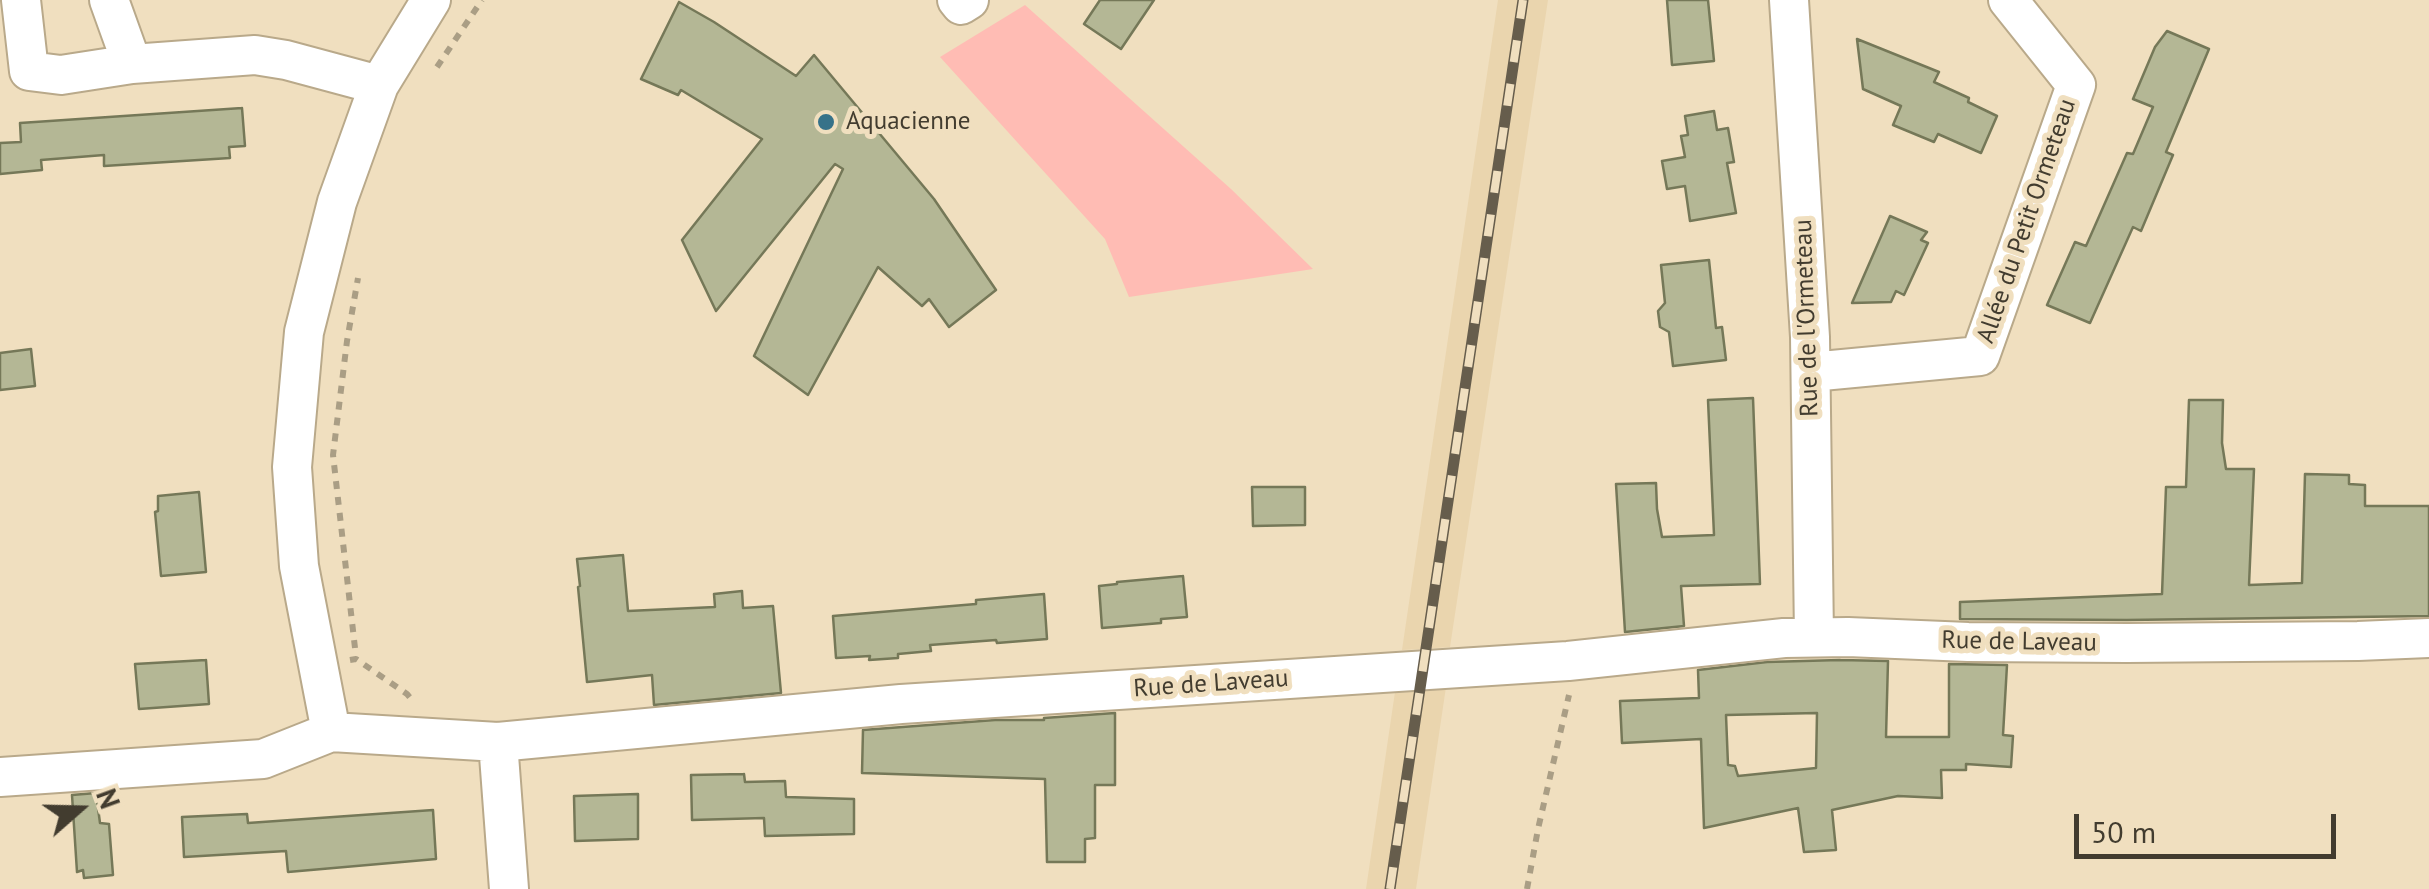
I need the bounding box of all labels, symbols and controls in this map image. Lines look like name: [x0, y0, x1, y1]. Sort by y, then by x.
street label: Allée du Petit Ormeteau: [1971, 95, 2083, 347]
place label: Aquacienne: [846, 107, 970, 137]
marker: Aquacienne: [815, 111, 837, 133]
street label: Rue de l'Ormeteau: [1789, 219, 1825, 417]
street label: Rue de Laveau: [1941, 626, 2097, 658]
street label: Rue de Laveau: [1132, 664, 1290, 704]
north arrow: [30, 759, 130, 859]
text: N: [88, 784, 129, 814]
scale bar: [2079, 794, 2342, 856]
text: 50 m: [2091, 812, 2156, 851]

